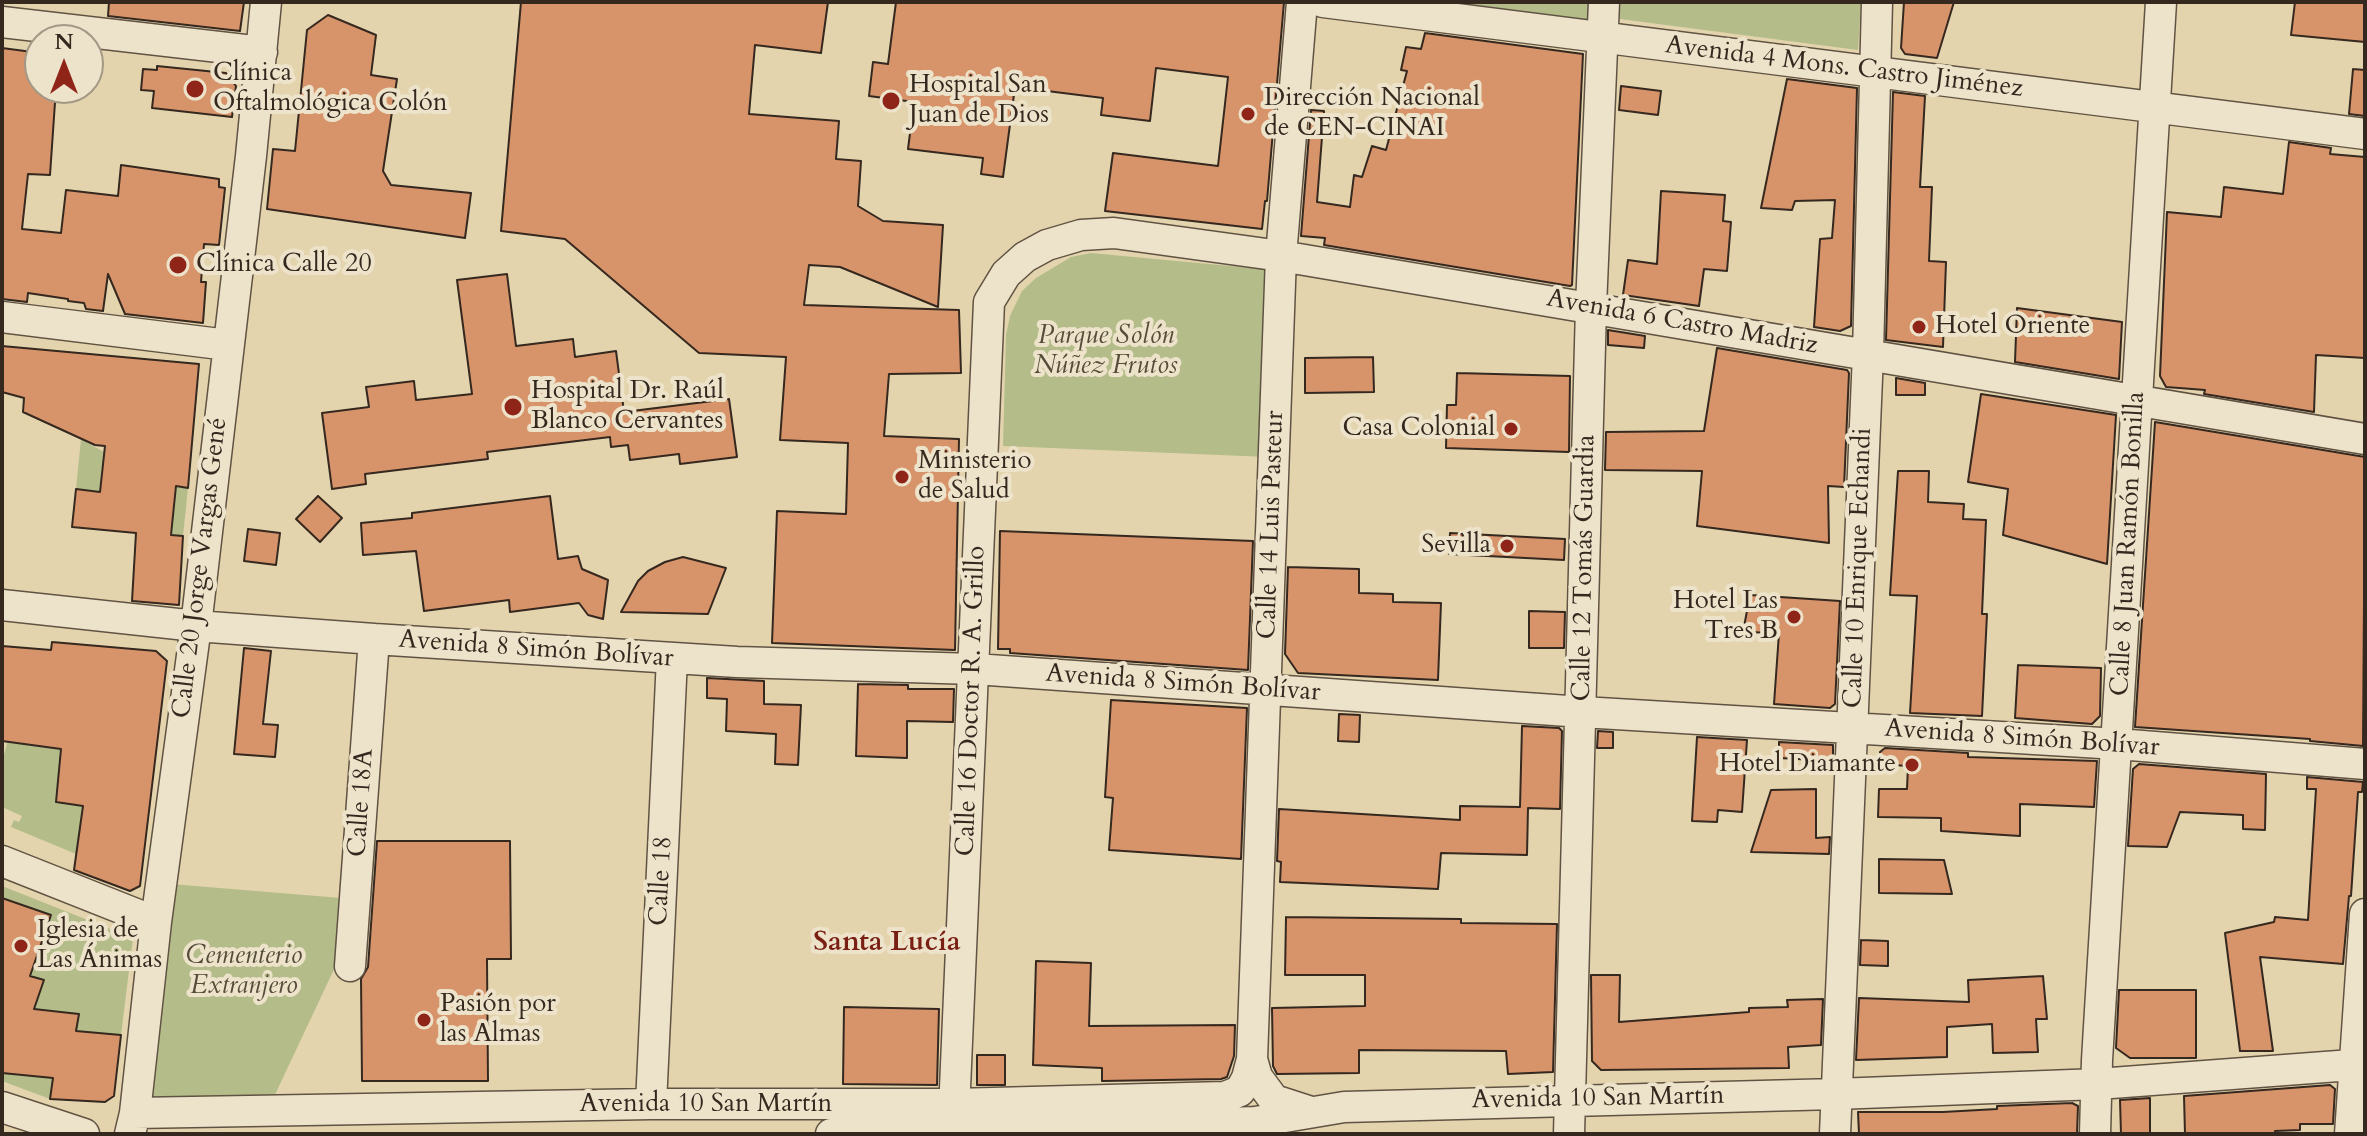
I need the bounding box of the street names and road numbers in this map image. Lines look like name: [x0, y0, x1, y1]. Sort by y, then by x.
street label: Avenida 4 Mons. Castro Jiménez: [1663, 31, 2025, 105]
street label: Avenida 6 Castro Madriz: [1544, 284, 1820, 362]
street label: Calle 8 Juan Ramón Bonilla: [2105, 391, 2153, 697]
street label: Calle 14 Luis Pasteur: [1252, 410, 1292, 640]
street label: Calle 20 Jorge Vargas Gené: [167, 416, 235, 720]
street label: Calle 10 Enrique Echandi: [1839, 427, 1879, 709]
street label: Calle 12 Tomás Guardia: [1567, 434, 1603, 702]
street label: Calle 16 Doctor R. A. Grillo: [951, 545, 993, 857]
street label: Avenida 8 Simón Bolívar: [397, 625, 675, 675]
street label: Avenida 8 Simón Bolívar: [1044, 659, 1322, 709]
street label: Avenida 8 Simón Bolívar: [1883, 714, 2161, 764]
street label: Calle 18A: [343, 748, 381, 858]
street label: Calle 18: [644, 835, 680, 927]
street label: Avenida 10 San Martín: [1471, 1081, 1725, 1117]
street label: Avenida 10 San Martín: [580, 1089, 832, 1121]

